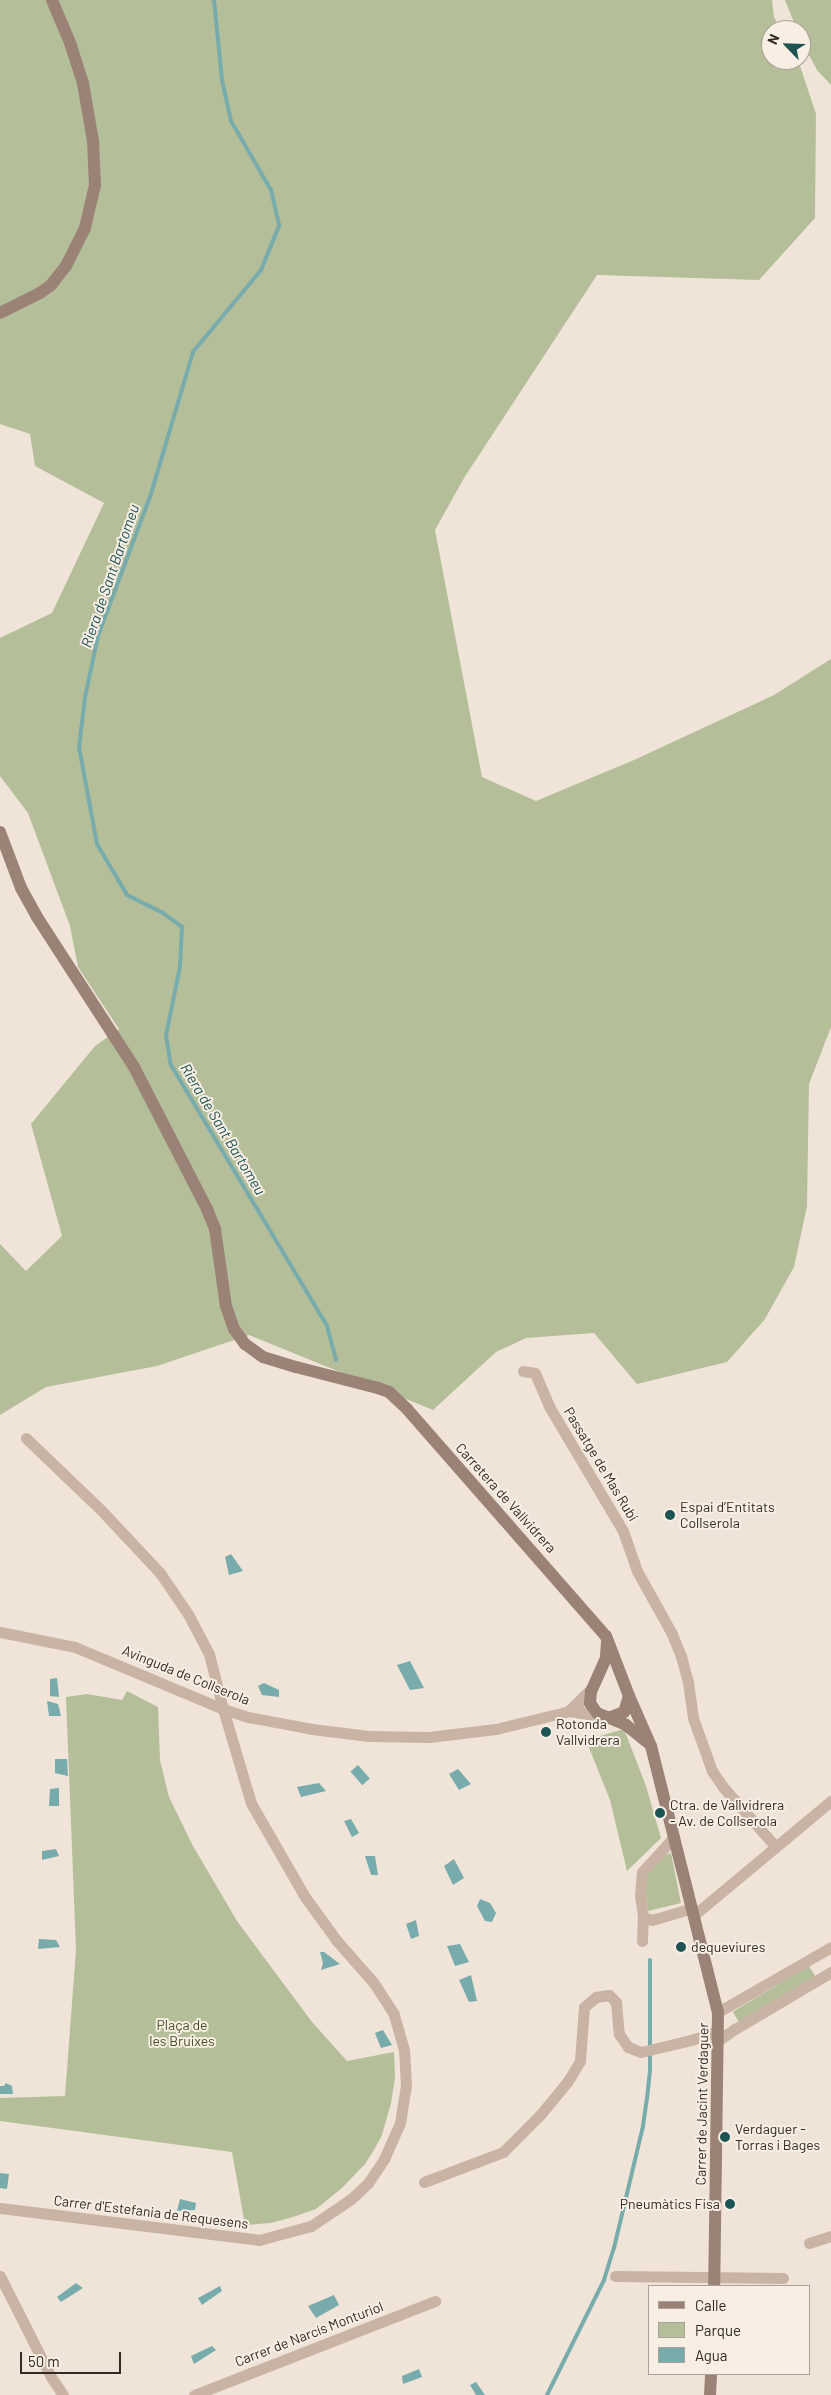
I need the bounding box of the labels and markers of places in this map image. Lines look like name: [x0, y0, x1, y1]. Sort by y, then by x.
place label: Espai d’Entitats Collserola: [680, 1499, 775, 1531]
marker: Espai d’Entitats Collserola: [664, 1509, 676, 1521]
place label: Rotonda Vallvidrera: [556, 1716, 620, 1748]
marker: Rotonda Vallvidrera: [540, 1726, 552, 1738]
place label: Ctra. de Vallvidrera - Av. de Collserola: [670, 1797, 784, 1830]
marker: Ctra. de Vallvidrera - Av. de Collserola: [654, 1807, 666, 1819]
place label: dequeviures: [691, 1939, 765, 1955]
marker: dequeviures: [675, 1941, 687, 1953]
place label: Verdaguer - Torras i Bages: [735, 2121, 820, 2154]
marker: Verdaguer - Torras i Bages: [719, 2131, 731, 2143]
place label: Pneumàtics Fisa: [620, 2196, 720, 2212]
marker: Pneumàtics Fisa: [724, 2198, 736, 2210]

